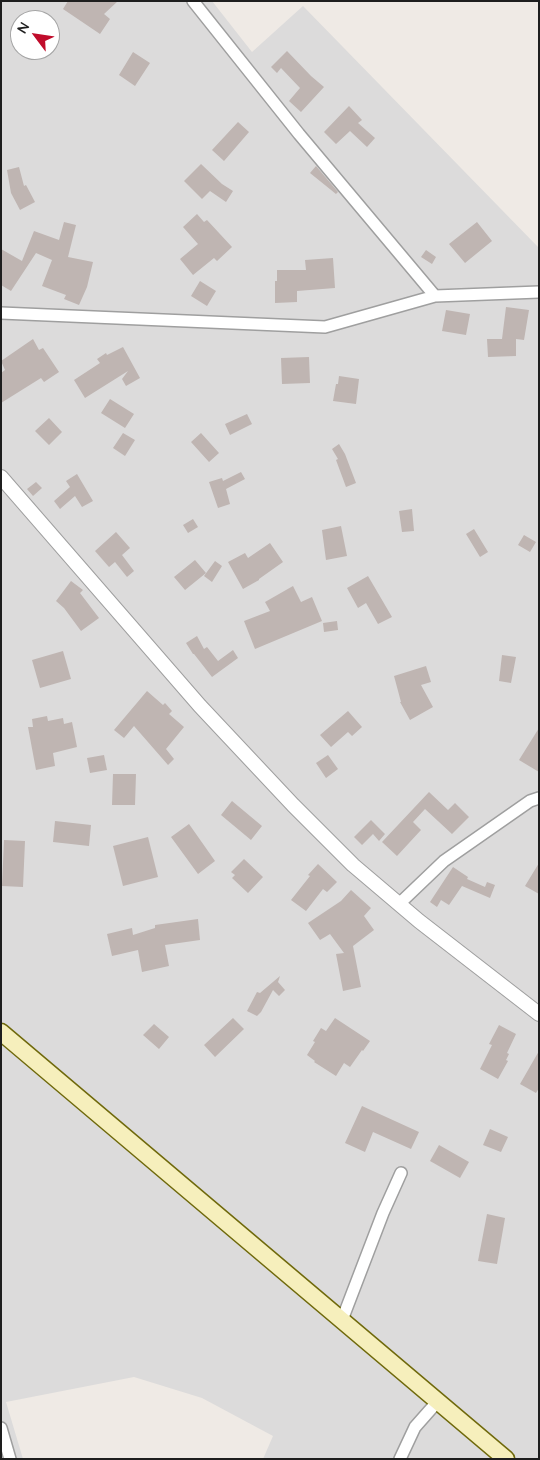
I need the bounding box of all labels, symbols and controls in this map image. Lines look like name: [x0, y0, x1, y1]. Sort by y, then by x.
north arrow: [10, 10, 60, 60]
text: N: [13, 19, 33, 37]

